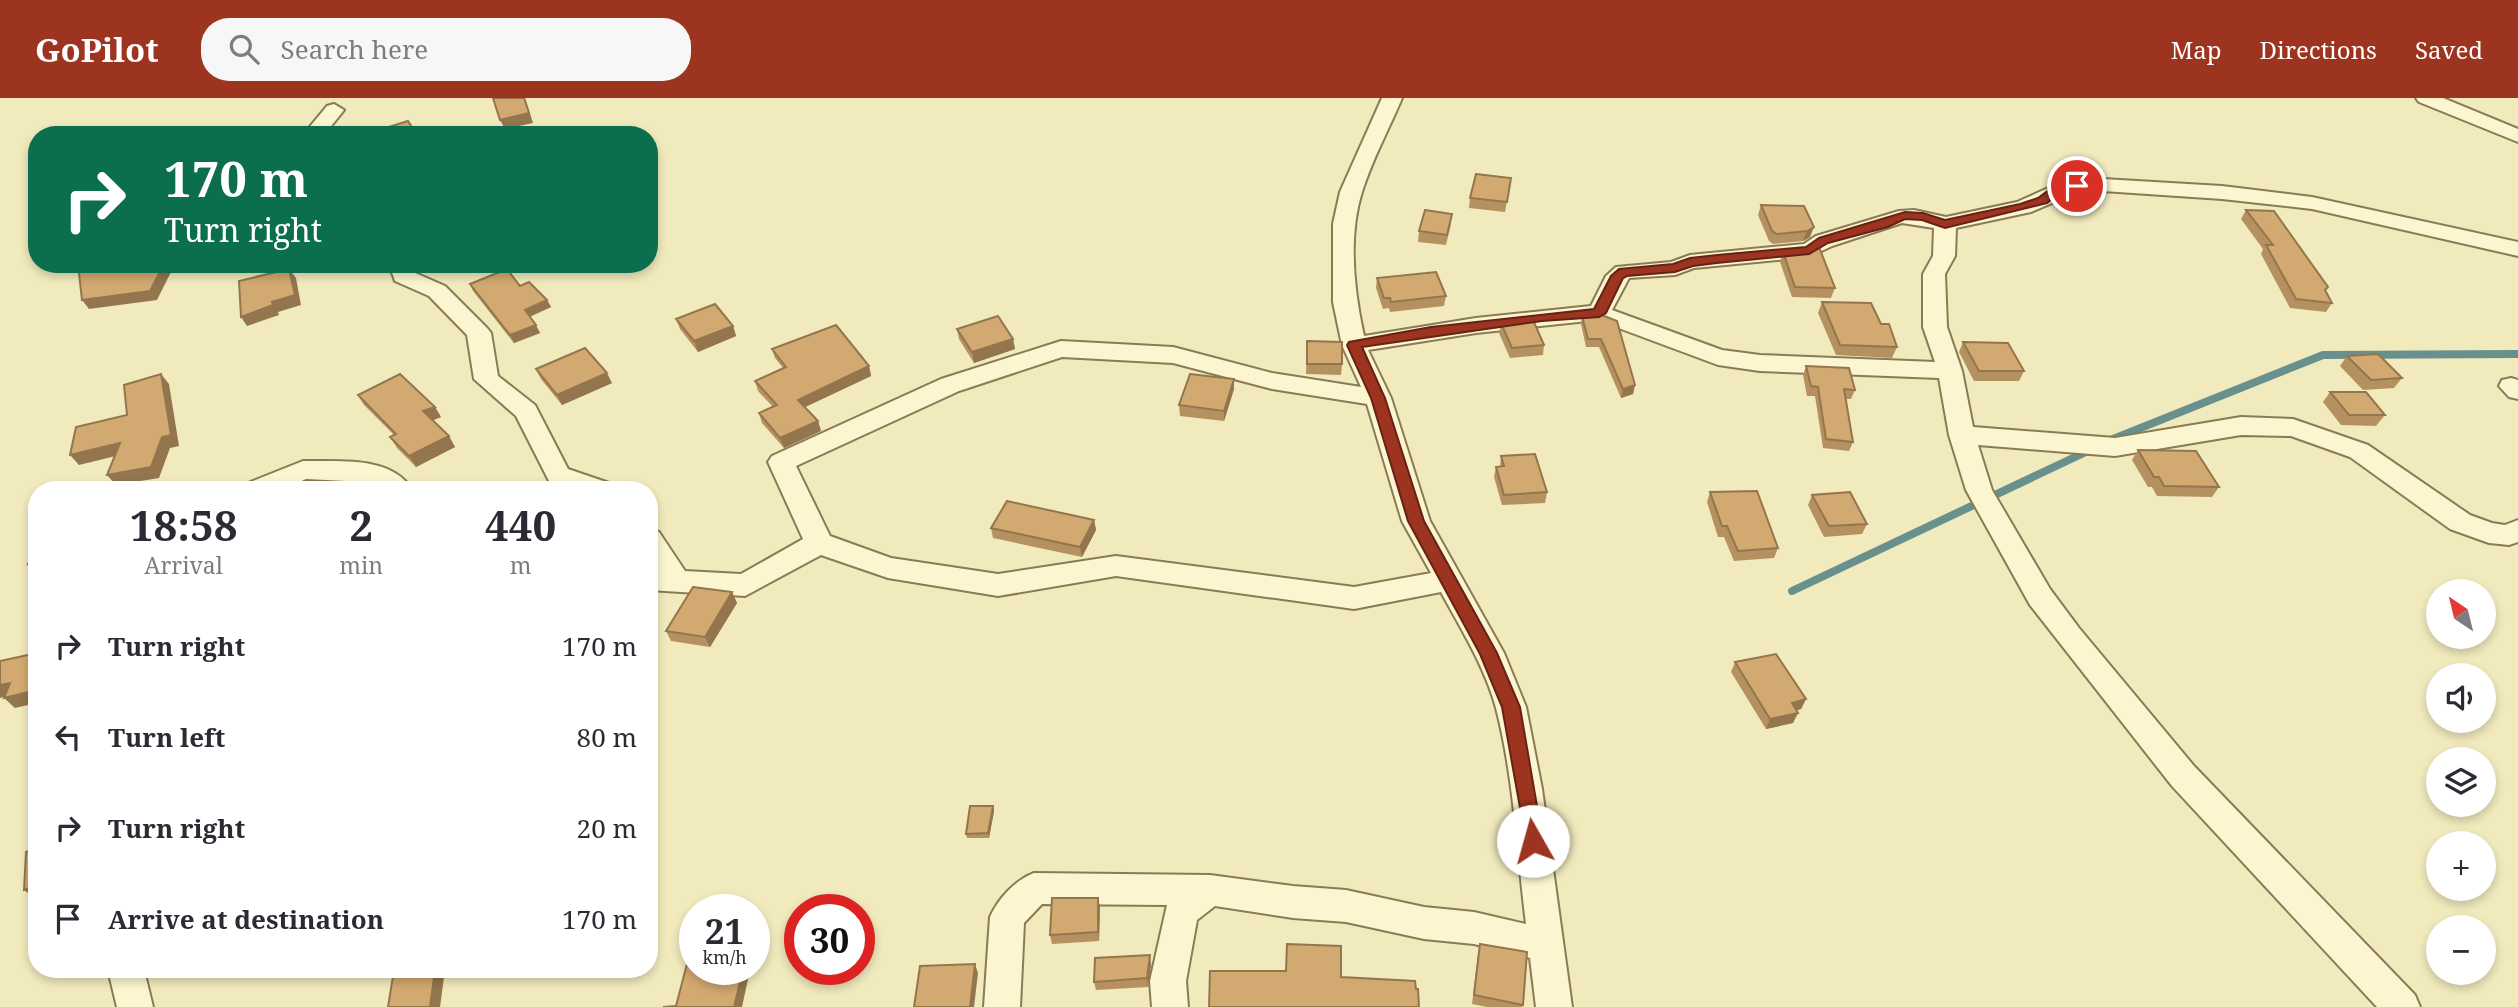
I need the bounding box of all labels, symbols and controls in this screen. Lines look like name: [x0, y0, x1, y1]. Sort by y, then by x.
search box: [201, 18, 691, 81]
text: GoPilot: [35, 27, 159, 72]
icon: search: [225, 30, 263, 68]
text: Search here: [281, 31, 428, 67]
text: Map: [2171, 33, 2222, 66]
text: Directions: [2260, 33, 2377, 66]
text: Saved: [2415, 33, 2483, 66]
text: 170 m: [164, 145, 308, 211]
icon: right: [49, 154, 140, 245]
pin: [2047, 156, 2107, 216]
icon: arrive: [2058, 167, 2096, 205]
text: Turn right: [164, 208, 322, 251]
text: 18:58: [130, 496, 237, 553]
text: 2: [349, 496, 373, 553]
text: 440: [485, 496, 556, 553]
text: Arrival: [144, 549, 223, 581]
text: min: [339, 549, 383, 581]
text: m: [510, 549, 531, 581]
north arrow: [2426, 579, 2496, 649]
map controls: [2426, 579, 2496, 985]
icon: right: [49, 627, 87, 665]
text: Turn right: [108, 628, 245, 664]
text: 170 m: [562, 628, 637, 664]
button: sound: [2426, 663, 2496, 733]
icon: left: [49, 718, 87, 756]
text: Turn left: [108, 719, 225, 755]
text: 80 m: [577, 719, 637, 755]
button: layers: [2426, 747, 2496, 817]
position arrow: [1496, 804, 1570, 878]
icon: right: [49, 809, 87, 847]
text: Turn right: [108, 810, 245, 846]
text: 20 m: [577, 810, 637, 846]
button: +: [2426, 831, 2496, 901]
speed limit sign: 30: [784, 894, 875, 985]
icon: arrive: [49, 900, 87, 938]
text: Arrive at destination: [108, 901, 384, 937]
text: 170 m: [562, 901, 637, 937]
text: 21: [705, 907, 744, 954]
button: −: [2426, 915, 2496, 985]
text: km/h: [702, 945, 747, 969]

